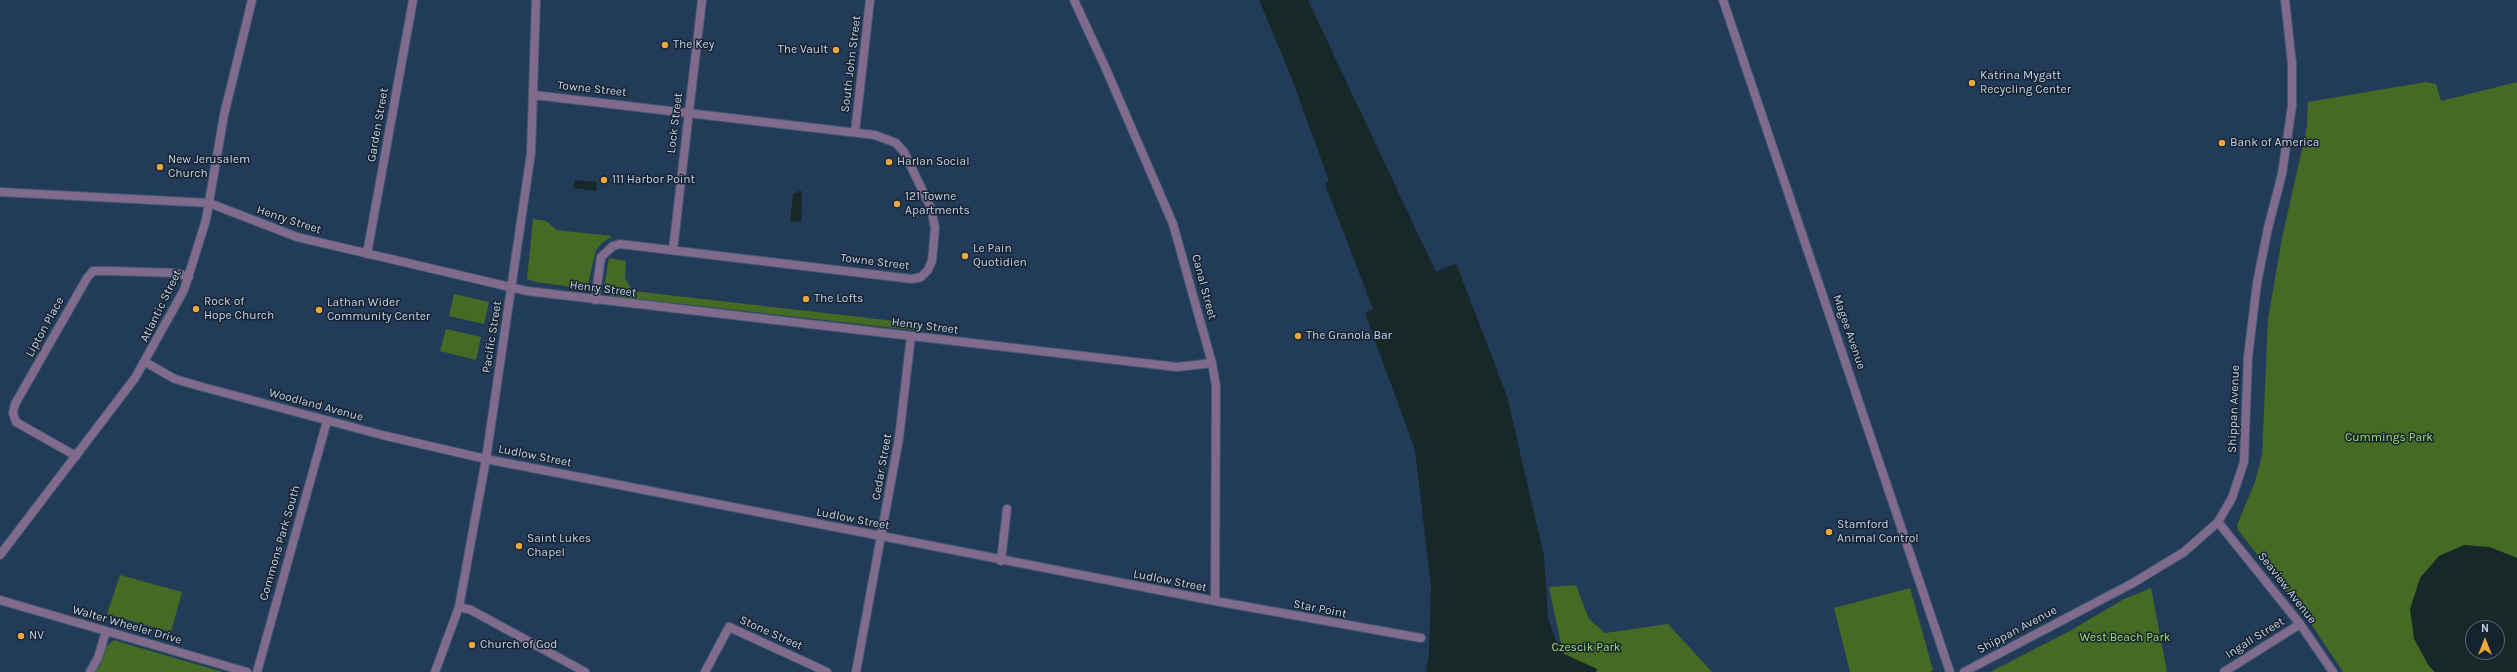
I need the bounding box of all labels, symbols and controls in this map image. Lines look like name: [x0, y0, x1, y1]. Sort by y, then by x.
street label: South John Street: [838, 15, 864, 113]
place label: The Key: [673, 38, 714, 52]
marker: The Key: [660, 40, 670, 50]
place label: The Vault: [778, 43, 828, 57]
marker: The Vault: [831, 45, 841, 55]
place label: Katrina Mygatt Recycling Center: [1980, 69, 2071, 97]
street label: Towne Street: [557, 78, 627, 100]
marker: Katrina Mygatt Recycling Center: [1967, 78, 1977, 88]
street label: Garden Street: [364, 87, 392, 163]
street label: Lock Street: [664, 92, 686, 154]
place label: Bank of America: [2230, 136, 2319, 150]
marker: Bank of America: [2217, 138, 2227, 148]
place label: New Jerusalem Church: [168, 153, 250, 181]
place label: Harlan Social: [897, 155, 970, 169]
marker: Harlan Social: [884, 157, 894, 167]
marker: New Jerusalem Church: [155, 162, 165, 172]
place label: 111 Harbor Point: [612, 173, 695, 187]
marker: 111 Harbor Point: [599, 175, 609, 185]
place label: 121 Towne Apartments: [905, 190, 970, 218]
marker: 121 Towne Apartments: [892, 199, 902, 209]
street label: Henry Street: [255, 203, 323, 237]
place label: Le Pain Quotidien: [973, 242, 1027, 270]
street label: Towne Street: [840, 251, 910, 273]
marker: Le Pain Quotidien: [960, 251, 970, 261]
street label: Canal Street: [1188, 253, 1220, 321]
street label: Atlantic Street: [137, 267, 185, 345]
street label: Henry Street: [569, 278, 637, 300]
place label: The Lofts: [814, 292, 863, 306]
street label: Magee Avenue: [1829, 293, 1869, 371]
marker: The Lofts: [801, 294, 811, 304]
street label: Lipton Place: [23, 295, 67, 359]
place label: Rock of Hope Church: [204, 295, 274, 323]
place label: Lathan Wider Community Center: [327, 296, 430, 324]
street label: Pacific Street: [479, 300, 505, 374]
marker: Rock of Hope Church: [191, 304, 201, 314]
marker: Lathan Wider Community Center: [314, 305, 324, 315]
street label: Henry Street: [891, 315, 959, 337]
place label: The Granola Bar: [1306, 329, 1392, 343]
marker: The Granola Bar: [1293, 331, 1303, 341]
street label: Shippan Avenue: [2225, 365, 2243, 453]
street label: Woodland Avenue: [267, 385, 365, 425]
park label: Cummings Park: [2345, 431, 2433, 445]
street label: Cedar Street: [869, 433, 895, 501]
street label: Ludlow Street: [497, 442, 573, 470]
street label: Commons Park South: [257, 484, 303, 602]
street label: Ludlow Street: [815, 505, 891, 533]
place label: Stamford Animal Control: [1837, 518, 1919, 546]
marker: Stamford Animal Control: [1824, 527, 1834, 537]
place label: Saint Lukes Chapel: [527, 532, 591, 560]
marker: Saint Lukes Chapel: [514, 541, 524, 551]
street label: Seaview Avenue: [2255, 549, 2319, 627]
street label: Ludlow Street: [1132, 567, 1208, 595]
street label: Star Point: [1292, 597, 1348, 621]
street label: Walter Wheeler Drive: [71, 602, 183, 648]
street label: Shippan Avenue: [1975, 603, 2059, 657]
street label: Stone Street: [737, 613, 805, 653]
street label: Ingall Street: [2223, 614, 2287, 662]
north arrow: [2465, 620, 2505, 660]
text: N: [2481, 622, 2489, 635]
place label: NV: [29, 629, 44, 643]
marker: NV: [16, 631, 26, 641]
park label: West Beach Park: [2079, 631, 2171, 645]
place label: Church of God: [480, 638, 557, 652]
marker: Church of God: [467, 640, 477, 650]
park label: Czescik Park: [1551, 641, 1621, 655]

